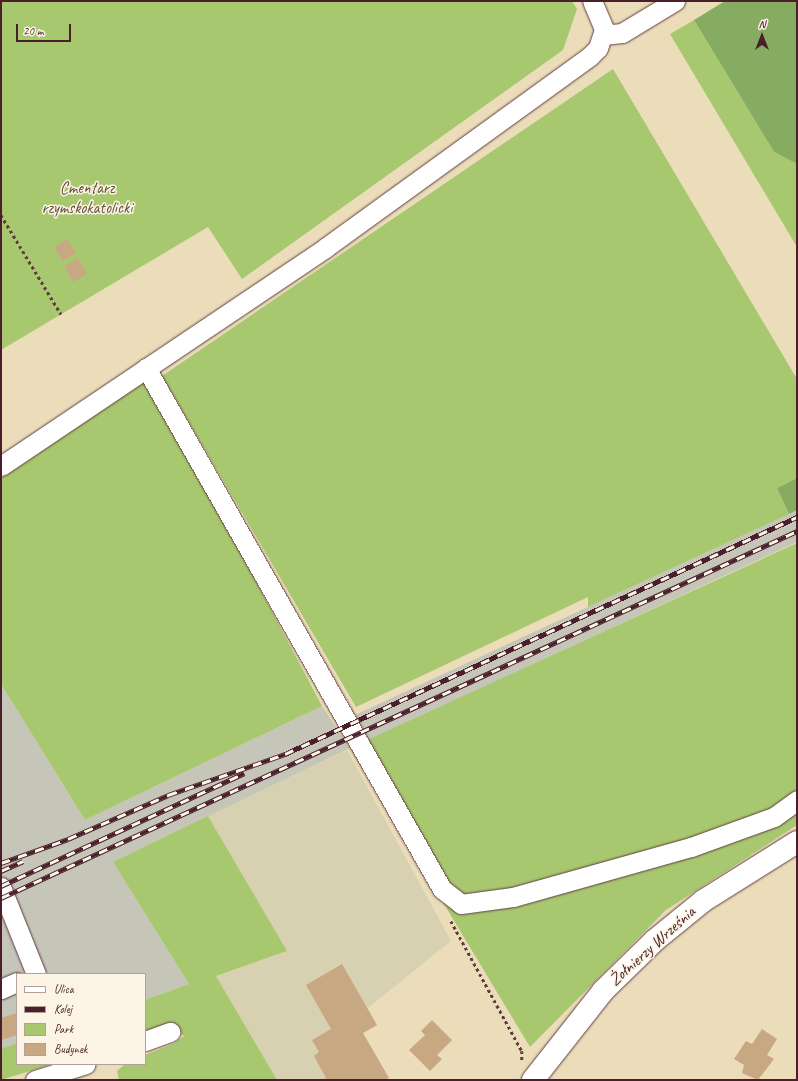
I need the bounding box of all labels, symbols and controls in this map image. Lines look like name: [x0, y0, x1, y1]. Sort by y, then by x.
scale bar: [18, 16, 73, 42]
north arrow: [742, 16, 782, 56]
text: N: [759, 17, 765, 31]
text: 20 m: [23, 23, 43, 39]
park label: Cmentarz rzymskokatolicki: [42, 178, 132, 218]
street label: Żołnierzy Września: [605, 902, 699, 990]
legend: [16, 973, 146, 1065]
text: Ulica: [54, 981, 73, 997]
text: Kolej: [54, 1001, 72, 1017]
text: Park: [54, 1021, 73, 1037]
text: Budynek: [54, 1041, 87, 1057]

